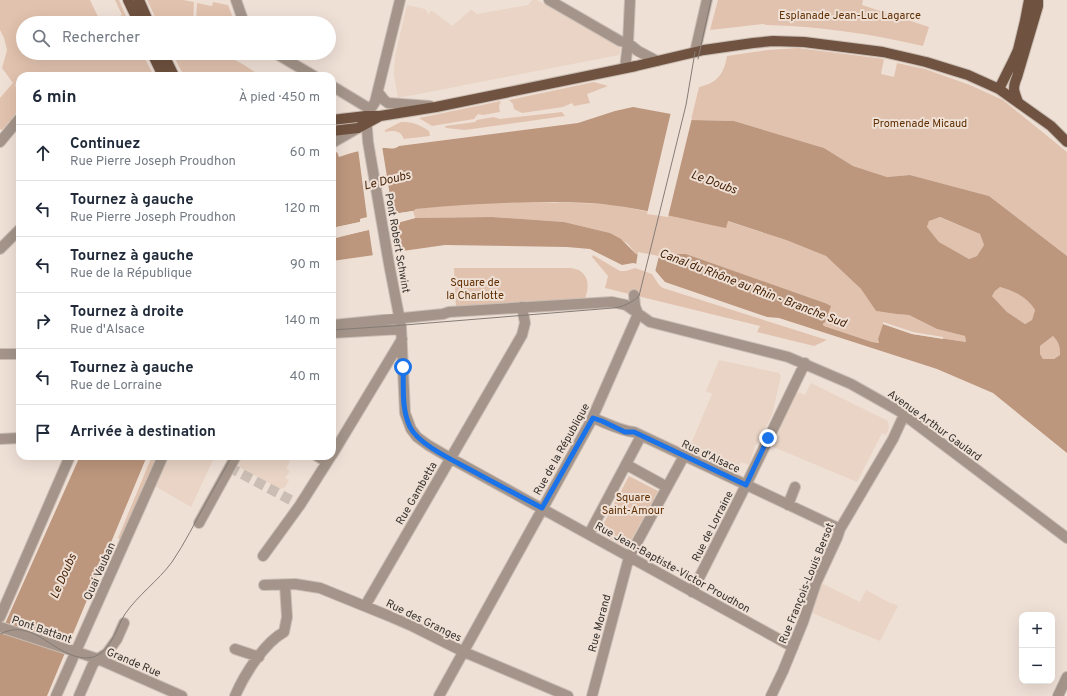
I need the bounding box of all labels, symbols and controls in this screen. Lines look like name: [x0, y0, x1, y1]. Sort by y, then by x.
park label: Esplanade Jean-Luc Lagarce: [779, 9, 921, 23]
search box: [16, 16, 336, 60]
icon: search: [30, 27, 52, 49]
text: Rechercher: [62, 29, 140, 48]
text: 6 min: [32, 87, 76, 109]
text: À pied · 450 m: [239, 90, 320, 106]
park label: Promenade Micaud: [873, 117, 967, 131]
text: Continuez: [70, 135, 140, 154]
icon: ahead: [32, 142, 54, 164]
text: 60 m: [290, 145, 320, 161]
text: Rue Pierre Joseph Proudhon: [70, 154, 236, 170]
water label: Le Doubs: [362, 167, 413, 195]
water label: Le Doubs: [688, 167, 739, 199]
text: Tournez à gauche: [70, 191, 194, 210]
street label: Pont Robert Schwint: [381, 192, 413, 294]
icon: left: [32, 198, 54, 220]
text: 120 m: [285, 201, 320, 217]
text: Rue Pierre Joseph Proudhon: [70, 210, 236, 226]
water label: Canal du Rhône au Rhin - Branche Sud: [657, 246, 850, 333]
text: Tournez à gauche: [70, 247, 194, 266]
icon: left: [32, 254, 54, 276]
text: 90 m: [290, 257, 320, 273]
text: Rue de la République: [70, 266, 192, 282]
park label: Square de la Charlotte: [446, 276, 504, 303]
text: Tournez à droite: [70, 303, 184, 322]
icon: right: [32, 310, 54, 332]
text: 140 m: [285, 313, 320, 329]
text: Rue d'Alsace: [70, 322, 145, 338]
route start: [394, 358, 412, 376]
text: Tournez à gauche: [70, 359, 194, 378]
icon: left: [32, 366, 54, 388]
text: 40 m: [290, 369, 320, 385]
text: Rue de Lorraine: [70, 378, 162, 394]
street label: Avenue Arthur Gaulard: [885, 387, 984, 465]
street label: Rue de la République: [531, 401, 593, 498]
icon: arrive: [32, 422, 54, 444]
text: Arrivée à destination: [70, 423, 216, 442]
route end: [759, 429, 777, 447]
street label: Rue d'Alsace: [679, 437, 742, 477]
street label: Rue Gambetta: [393, 459, 441, 528]
street label: Rue de Lorraine: [689, 489, 737, 564]
park label: Square Saint-Amour: [602, 491, 665, 518]
street label: Rue Jean-Baptiste-Victor Proudhon: [592, 519, 753, 617]
street label: Rue François-Louis Bersot: [776, 521, 838, 646]
street label: Quai Vauban: [81, 540, 119, 603]
water label: Le Doubs: [47, 551, 81, 602]
street label: Rue Morand: [586, 593, 614, 654]
street label: Rue des Granges: [383, 597, 464, 645]
map controls: [1019, 612, 1055, 684]
button: +: [1019, 612, 1055, 648]
street label: Pont Battant: [10, 613, 74, 647]
street label: Grande Rue: [104, 645, 163, 681]
button: −: [1019, 648, 1055, 684]

